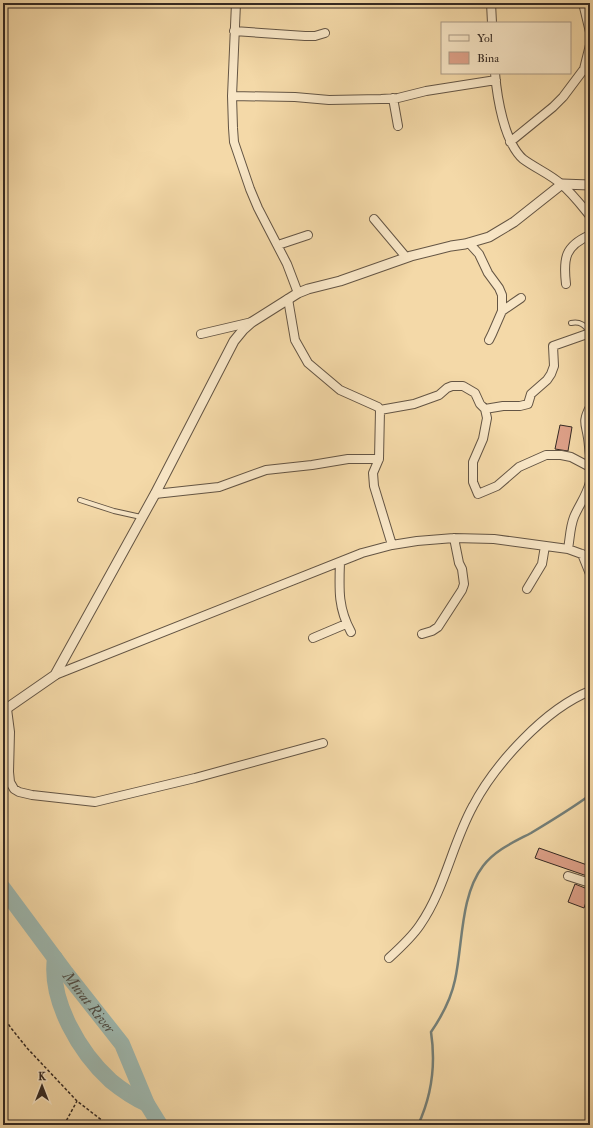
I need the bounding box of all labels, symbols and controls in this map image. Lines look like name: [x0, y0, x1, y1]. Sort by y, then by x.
legend: [441, 22, 571, 74]
text: Yol: [477, 31, 493, 46]
text: Bina: [477, 51, 500, 66]
water label: Murat River: [58, 967, 120, 1038]
north arrow: [22, 1066, 62, 1106]
text: K: [38, 1070, 47, 1083]

